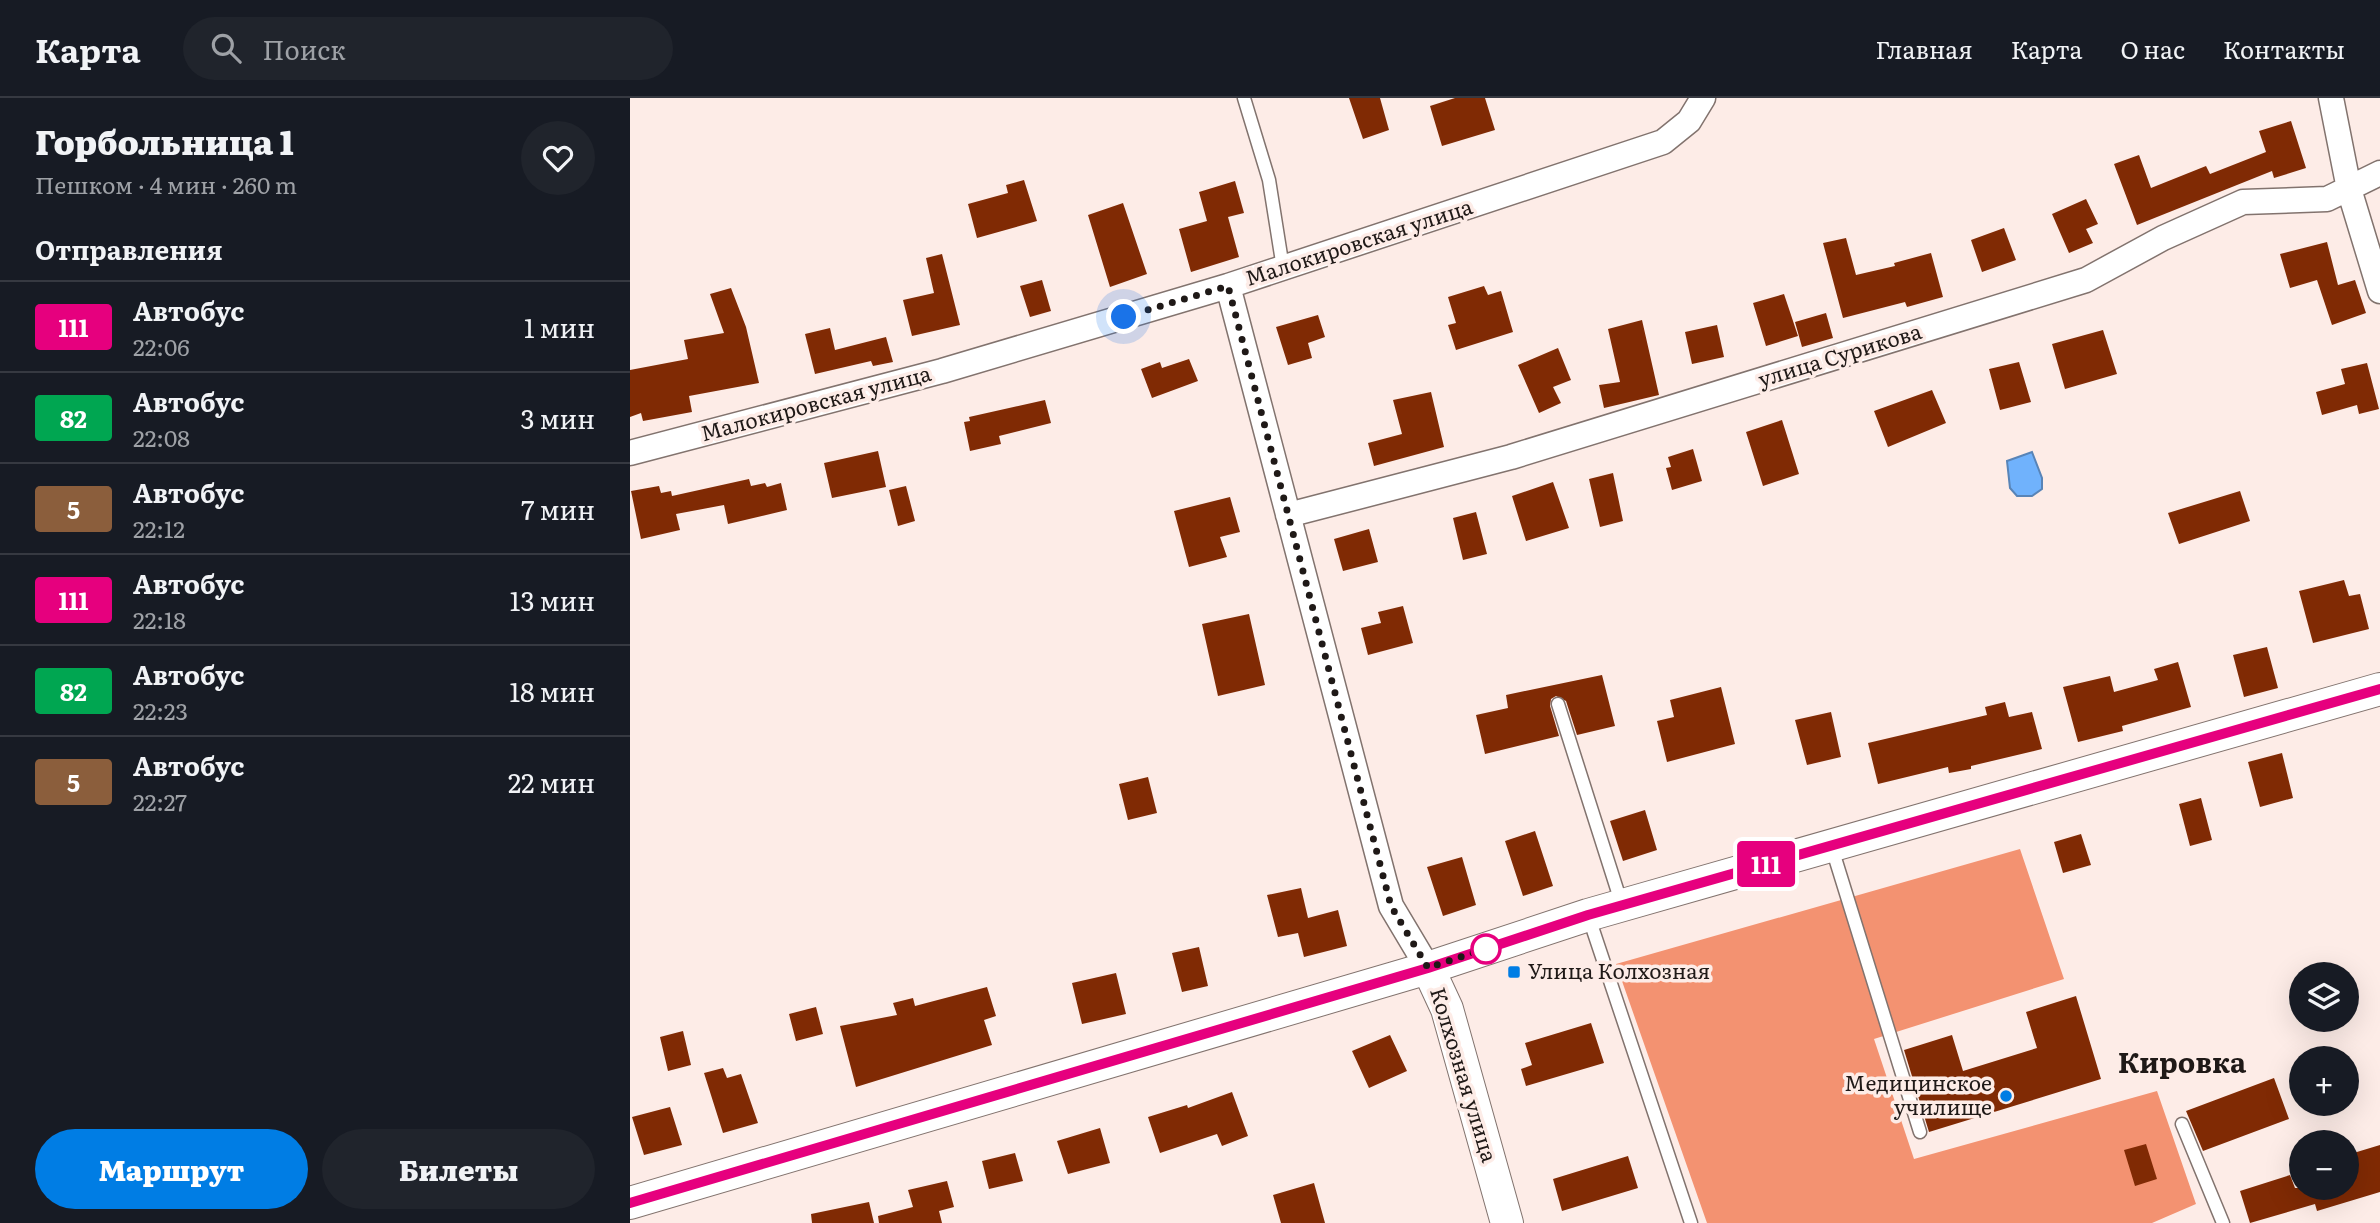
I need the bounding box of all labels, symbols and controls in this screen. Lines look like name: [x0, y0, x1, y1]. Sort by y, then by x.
search box: [183, 17, 673, 80]
text: Карта: [35, 24, 141, 73]
icon: search: [207, 29, 245, 67]
text: Поиск: [263, 29, 346, 68]
text: Главная: [1875, 31, 1973, 66]
text: Карта: [2011, 31, 2083, 66]
text: О нас: [2121, 31, 2185, 66]
text: Контакты: [2223, 31, 2345, 66]
text: Горбольница 1: [35, 116, 293, 165]
button: heart: [521, 121, 595, 195]
text: Пешком · 4 мин · 260 m: [35, 167, 297, 201]
street label: Малокировская улица: [1241, 189, 1476, 292]
text: Отправления: [35, 229, 223, 268]
text: Автобус: [133, 290, 244, 329]
your location: [1106, 299, 1141, 334]
text: 1 мин: [524, 307, 595, 346]
text: 111: [59, 309, 88, 344]
street label: улица Сурикова: [1754, 314, 1926, 393]
text: 22:06: [133, 329, 190, 363]
street label: Малокировская улица: [697, 356, 935, 447]
text: Автобус: [133, 381, 244, 420]
text: 3 мин: [520, 398, 595, 437]
text: 82: [60, 400, 87, 435]
text: 22:08: [133, 420, 190, 454]
text: Автобус: [133, 472, 244, 511]
text: 7 мин: [521, 489, 595, 528]
text: 5: [67, 491, 80, 526]
text: 22:12: [133, 511, 185, 545]
text: Автобус: [133, 563, 244, 602]
text: 13 мин: [510, 580, 595, 619]
text: 111: [59, 582, 88, 617]
text: 22:18: [133, 602, 186, 636]
text: Автобус: [133, 654, 244, 693]
text: 18 мин: [510, 671, 595, 710]
text: 82: [60, 673, 87, 708]
text: 22:23: [133, 693, 188, 727]
text: Автобус: [133, 745, 244, 784]
text: 22 мин: [508, 762, 595, 801]
text: 5: [67, 764, 80, 799]
text: 22:27: [133, 784, 187, 818]
line badge: 111: [1726, 841, 1806, 887]
text: 111: [1751, 846, 1781, 881]
unlabelled marker: [1471, 934, 1501, 964]
place label: Улица Колхозная: [1528, 954, 1710, 985]
map controls: [2289, 962, 2359, 1200]
button: layers: [2289, 962, 2359, 1032]
marker: Улица Колхозная: [1506, 964, 1522, 980]
street label: Колхозная улица: [1424, 983, 1507, 1166]
district label: Кировка: [2118, 1040, 2247, 1082]
button: +: [2289, 1046, 2359, 1116]
place label: Медицинское училище: [1844, 1066, 1992, 1121]
marker: Медицинское училище: [1998, 1088, 2014, 1104]
button: Маршрут: [35, 1129, 308, 1209]
button: Билеты: [322, 1129, 595, 1209]
button: −: [2289, 1130, 2359, 1200]

